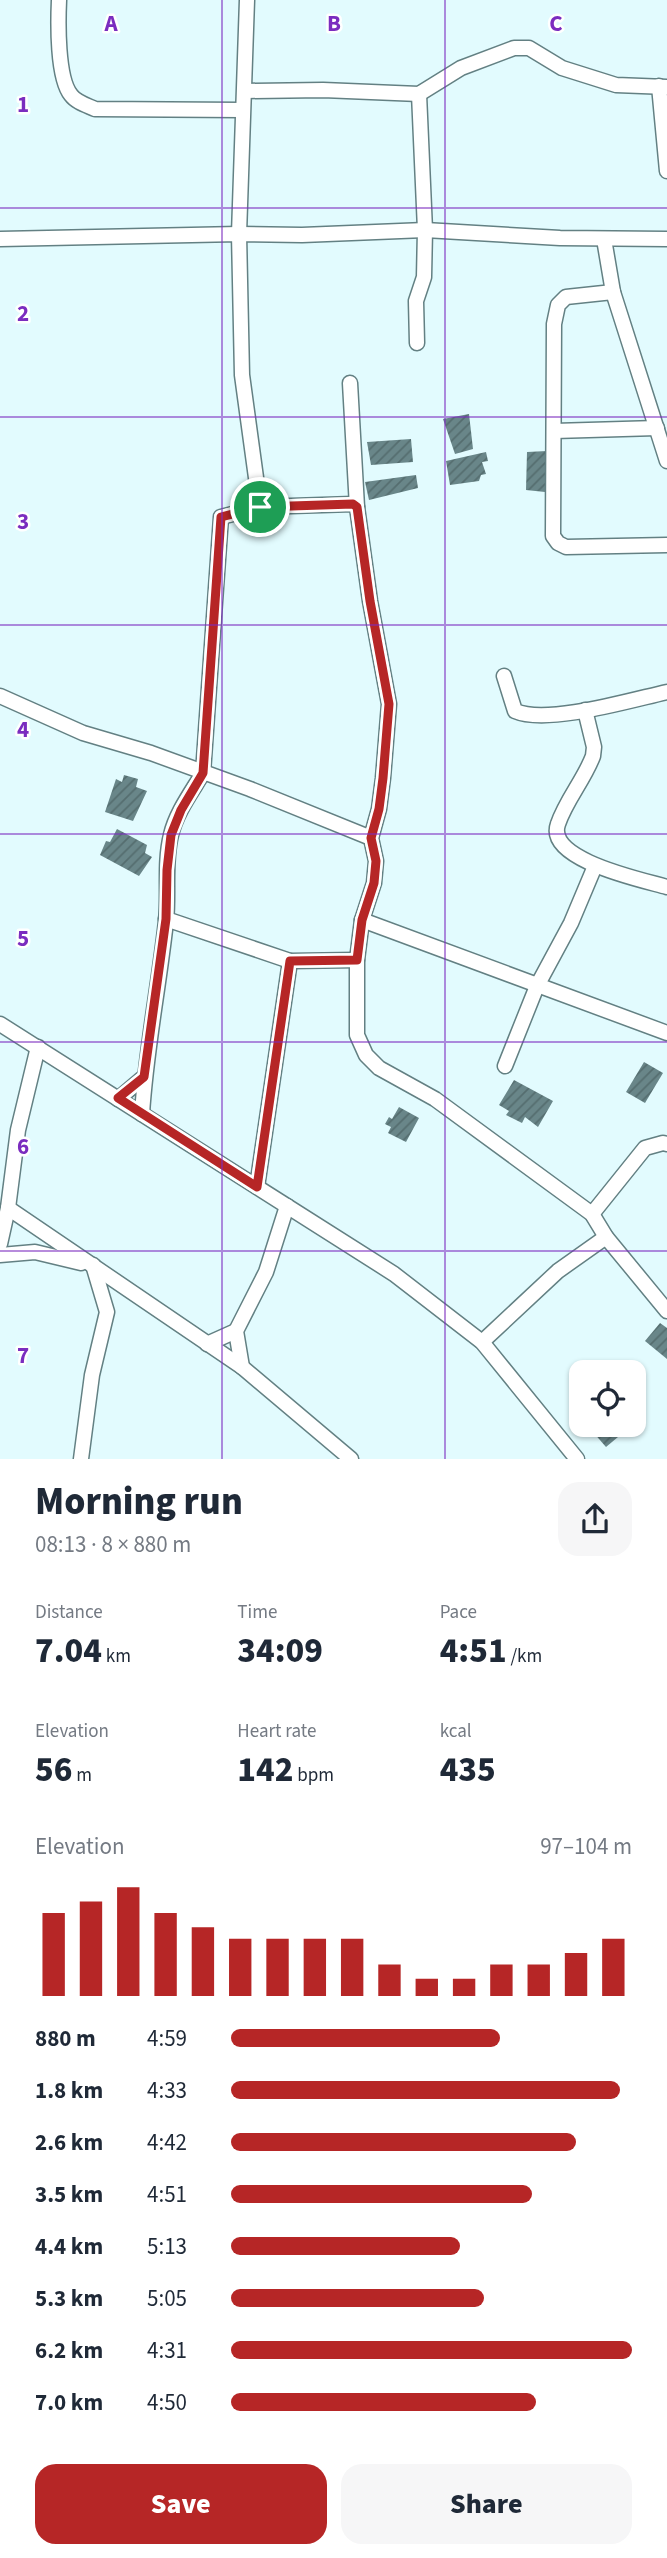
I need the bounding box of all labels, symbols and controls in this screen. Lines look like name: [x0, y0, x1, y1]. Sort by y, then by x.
text: A: [103, 7, 118, 40]
text: B: [327, 7, 341, 40]
text: C: [549, 7, 563, 40]
text: 1: [17, 88, 29, 121]
text: 2: [17, 297, 29, 330]
pin: [230, 477, 290, 537]
icon: arrive: [241, 488, 279, 526]
text: 3: [17, 505, 29, 538]
text: 4: [17, 713, 29, 746]
text: 5: [17, 922, 29, 955]
text: 6: [17, 1130, 29, 1163]
text: 7: [17, 1339, 29, 1372]
map controls: [569, 1360, 646, 1437]
button: locate: [569, 1360, 646, 1437]
text: Morning run: [35, 1475, 243, 1529]
button: share: [558, 1482, 632, 1556]
text: 08:13 · 8 × 880 m: [35, 1528, 191, 1561]
text: Distance: [35, 1599, 103, 1626]
text: Time: [237, 1599, 277, 1626]
text: Pace: [440, 1599, 477, 1626]
text: 7.04: [35, 1626, 102, 1676]
text: 34:09: [237, 1626, 323, 1676]
text: 4:51: [440, 1626, 507, 1676]
text: km: [102, 1643, 131, 1670]
text: /km: [507, 1643, 542, 1670]
text: Elevation: [35, 1718, 109, 1745]
text: Heart rate: [237, 1718, 316, 1745]
text: kcal: [440, 1718, 472, 1745]
text: 56: [35, 1745, 72, 1795]
text: 142: [237, 1745, 293, 1795]
text: 435: [440, 1745, 496, 1795]
text: m: [72, 1762, 92, 1789]
text: bpm: [293, 1762, 334, 1789]
text: Elevation: [35, 1830, 125, 1863]
text: 97–104 m: [540, 1830, 632, 1863]
text: 880 m: [35, 2022, 96, 2055]
text: 4:59: [147, 2022, 187, 2055]
text: 1.8 km: [35, 2074, 103, 2107]
text: 4:33: [147, 2074, 187, 2107]
text: 2.6 km: [35, 2126, 103, 2159]
text: 4:42: [147, 2126, 187, 2159]
text: 3.5 km: [35, 2178, 103, 2211]
text: 4:51: [147, 2178, 187, 2211]
text: 4.4 km: [35, 2230, 103, 2263]
text: 5:13: [147, 2230, 187, 2263]
text: 5.3 km: [35, 2282, 103, 2315]
text: 5:05: [147, 2282, 187, 2315]
text: 6.2 km: [35, 2334, 103, 2367]
text: 4:31: [147, 2334, 187, 2367]
text: 7.0 km: [35, 2386, 103, 2419]
text: 4:50: [147, 2386, 187, 2419]
button: Save: [35, 2464, 327, 2544]
button: Share: [341, 2464, 632, 2544]

